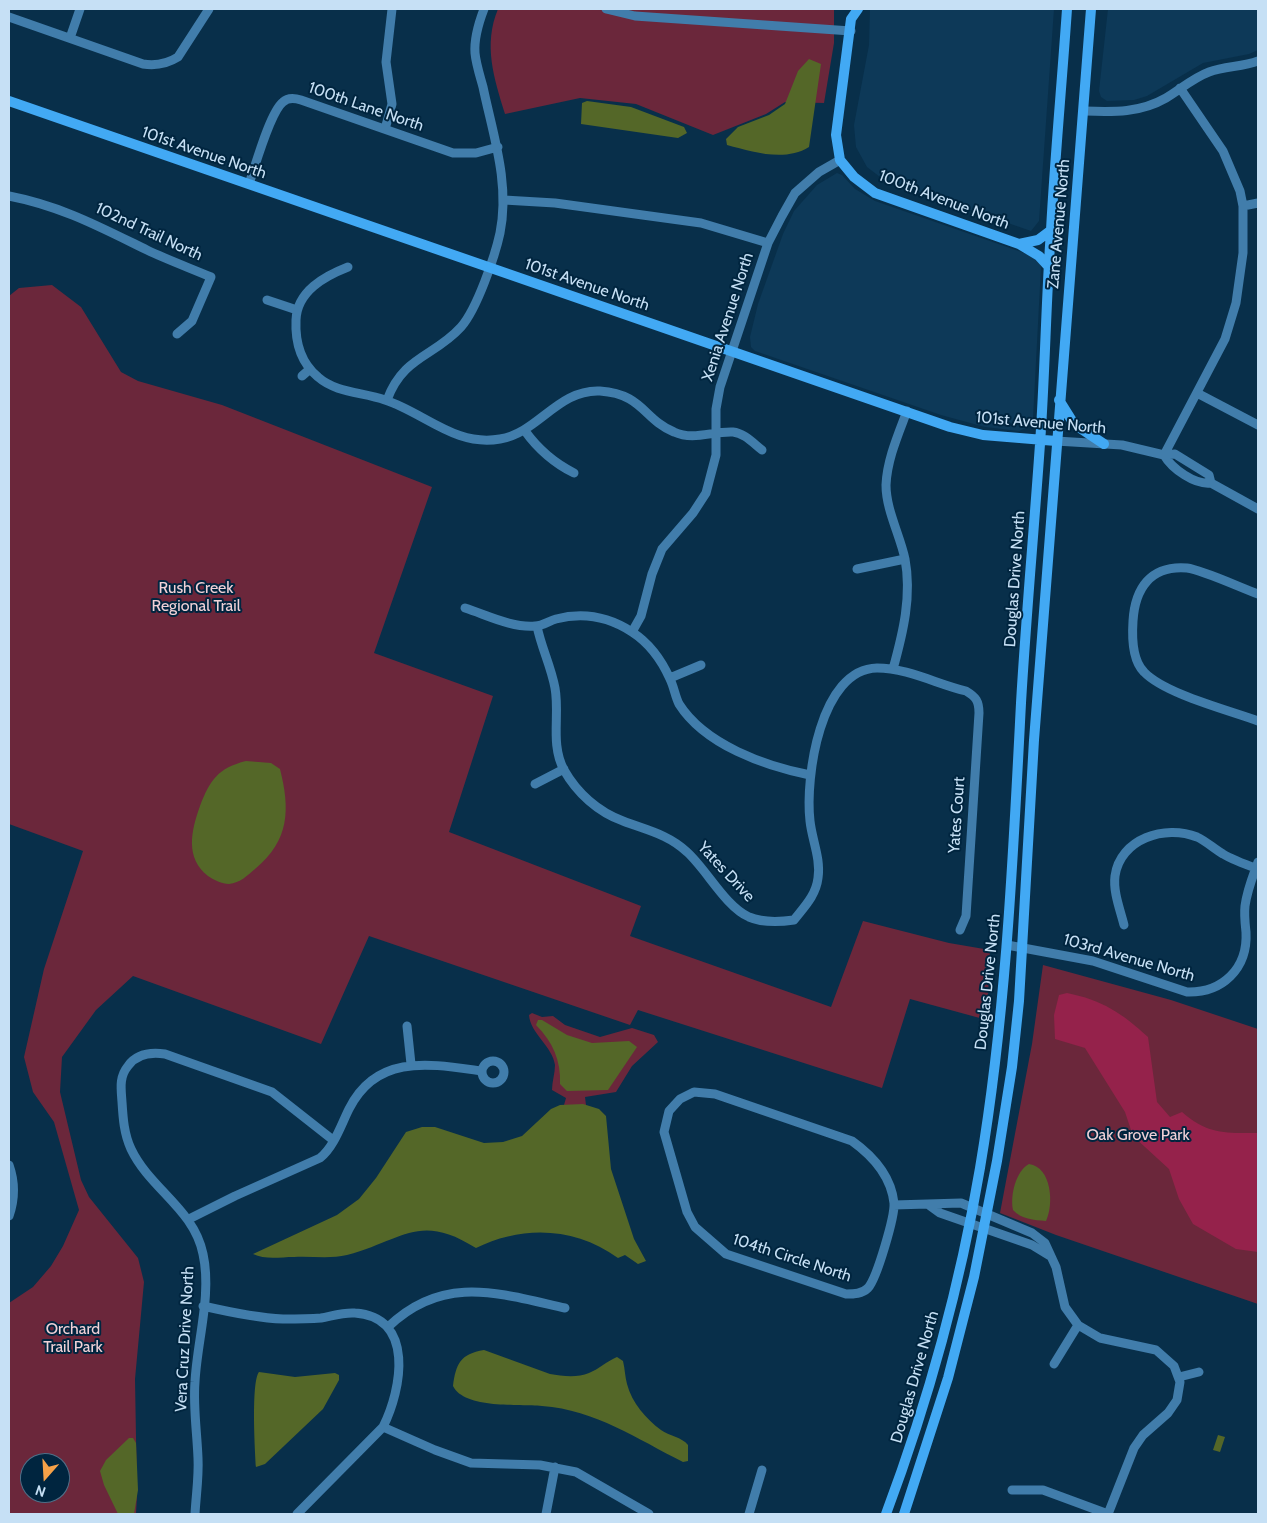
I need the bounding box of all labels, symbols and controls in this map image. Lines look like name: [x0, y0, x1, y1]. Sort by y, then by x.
street label: 100th Lane North: [306, 78, 426, 136]
street label: 101st Avenue North: [139, 123, 269, 183]
street label: Zane Avenue North: [1044, 158, 1074, 290]
street label: 100th Avenue North: [876, 166, 1012, 234]
street label: 102nd Trail North: [93, 199, 205, 265]
street label: Xenia Avenue North: [698, 250, 758, 384]
street label: 101st Avenue North: [522, 255, 652, 315]
street label: 101st Avenue North: [975, 408, 1107, 438]
street label: Douglas Drive North: [1001, 510, 1029, 648]
park label: Rush Creek Regional Trail: [152, 578, 240, 616]
street label: Yates Court: [945, 776, 969, 854]
street label: Yates Drive: [693, 838, 759, 906]
street label: Douglas Drive North: [971, 913, 1005, 1051]
street label: 103rd Avenue North: [1061, 930, 1197, 986]
park label: Oak Grove Park: [1086, 1125, 1190, 1145]
street label: 104th Circle North: [730, 1230, 854, 1286]
street label: Vera Cruz Drive North: [172, 1266, 198, 1412]
street label: Douglas Drive North: [887, 1309, 943, 1445]
park label: Orchard Trail Park: [43, 1319, 103, 1357]
north arrow: [20, 1453, 70, 1503]
text: N: [33, 1481, 48, 1501]

